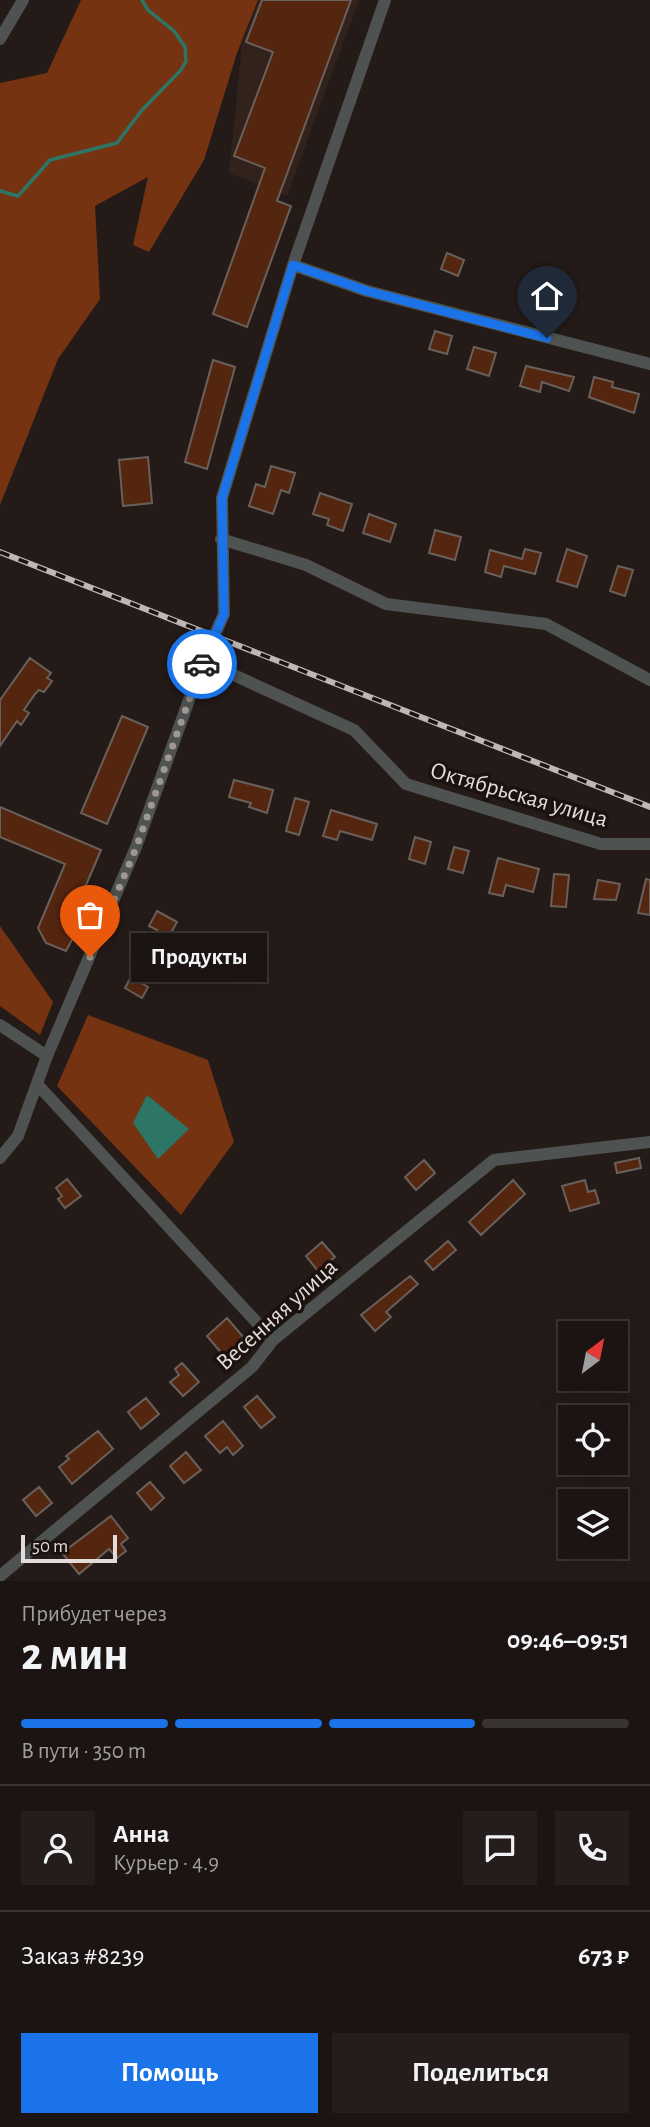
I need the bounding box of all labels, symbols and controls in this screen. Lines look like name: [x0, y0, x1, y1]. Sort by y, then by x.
pin: [517, 266, 577, 338]
icon: home: [528, 277, 566, 315]
courier: [167, 629, 237, 699]
icon: car: [183, 645, 221, 683]
street label: Октябрьская улица: [427, 758, 611, 832]
pin: [60, 885, 120, 957]
icon: bag: [71, 896, 109, 934]
callout: Продукты: [132, 932, 268, 982]
text: Продукты: [150, 946, 248, 969]
street label: Весенняя улица: [212, 1255, 342, 1375]
north arrow: [558, 1321, 628, 1391]
map controls: [558, 1321, 628, 1559]
button: locate: [558, 1405, 628, 1475]
button: layers: [558, 1489, 628, 1559]
scale bar: [21, 1532, 117, 1564]
text: 50 m: [32, 1537, 68, 1556]
text: Прибудет через: [21, 1603, 167, 1626]
text: 09:46–09:51: [507, 1627, 629, 1653]
text: 2 мин: [21, 1632, 129, 1678]
text: В пути · 350 m: [21, 1740, 146, 1763]
button: person: [21, 1811, 95, 1885]
button: chat: [463, 1811, 537, 1885]
button: phone: [555, 1811, 629, 1885]
text: Анна: [113, 1821, 169, 1847]
text: Курьер · 4.9: [113, 1852, 219, 1875]
text: Заказ #8239: [21, 1943, 144, 1969]
text: 673 ₽: [578, 1943, 629, 1969]
button: Помощь: [21, 2033, 318, 2113]
button: Поделиться: [332, 2033, 629, 2113]

